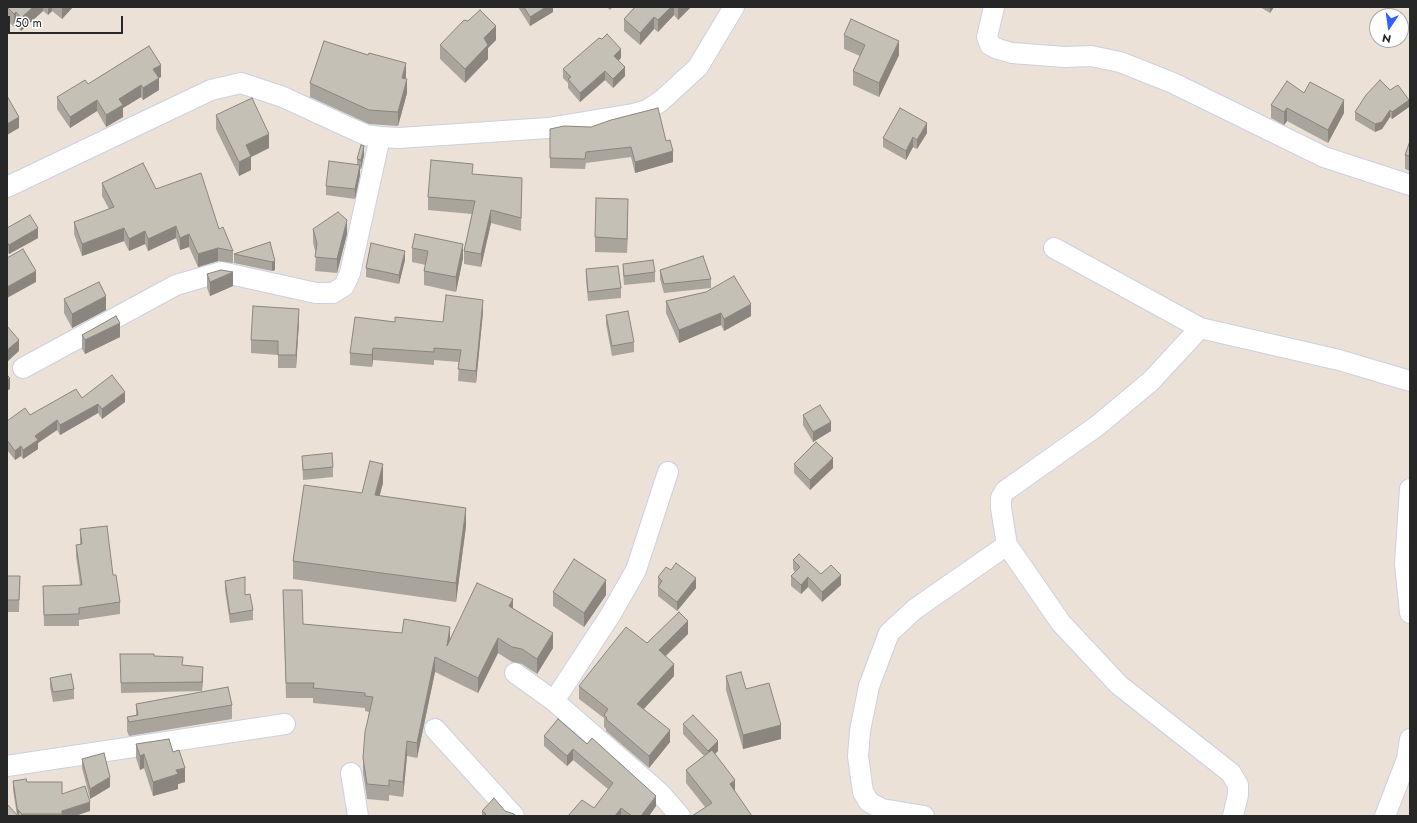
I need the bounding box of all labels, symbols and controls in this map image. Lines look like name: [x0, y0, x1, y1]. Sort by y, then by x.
scale bar: [10, 8, 125, 34]
north arrow: [1369, 8, 1409, 48]
text: 50 m: [15, 14, 42, 32]
text: N: [1380, 30, 1393, 47]

